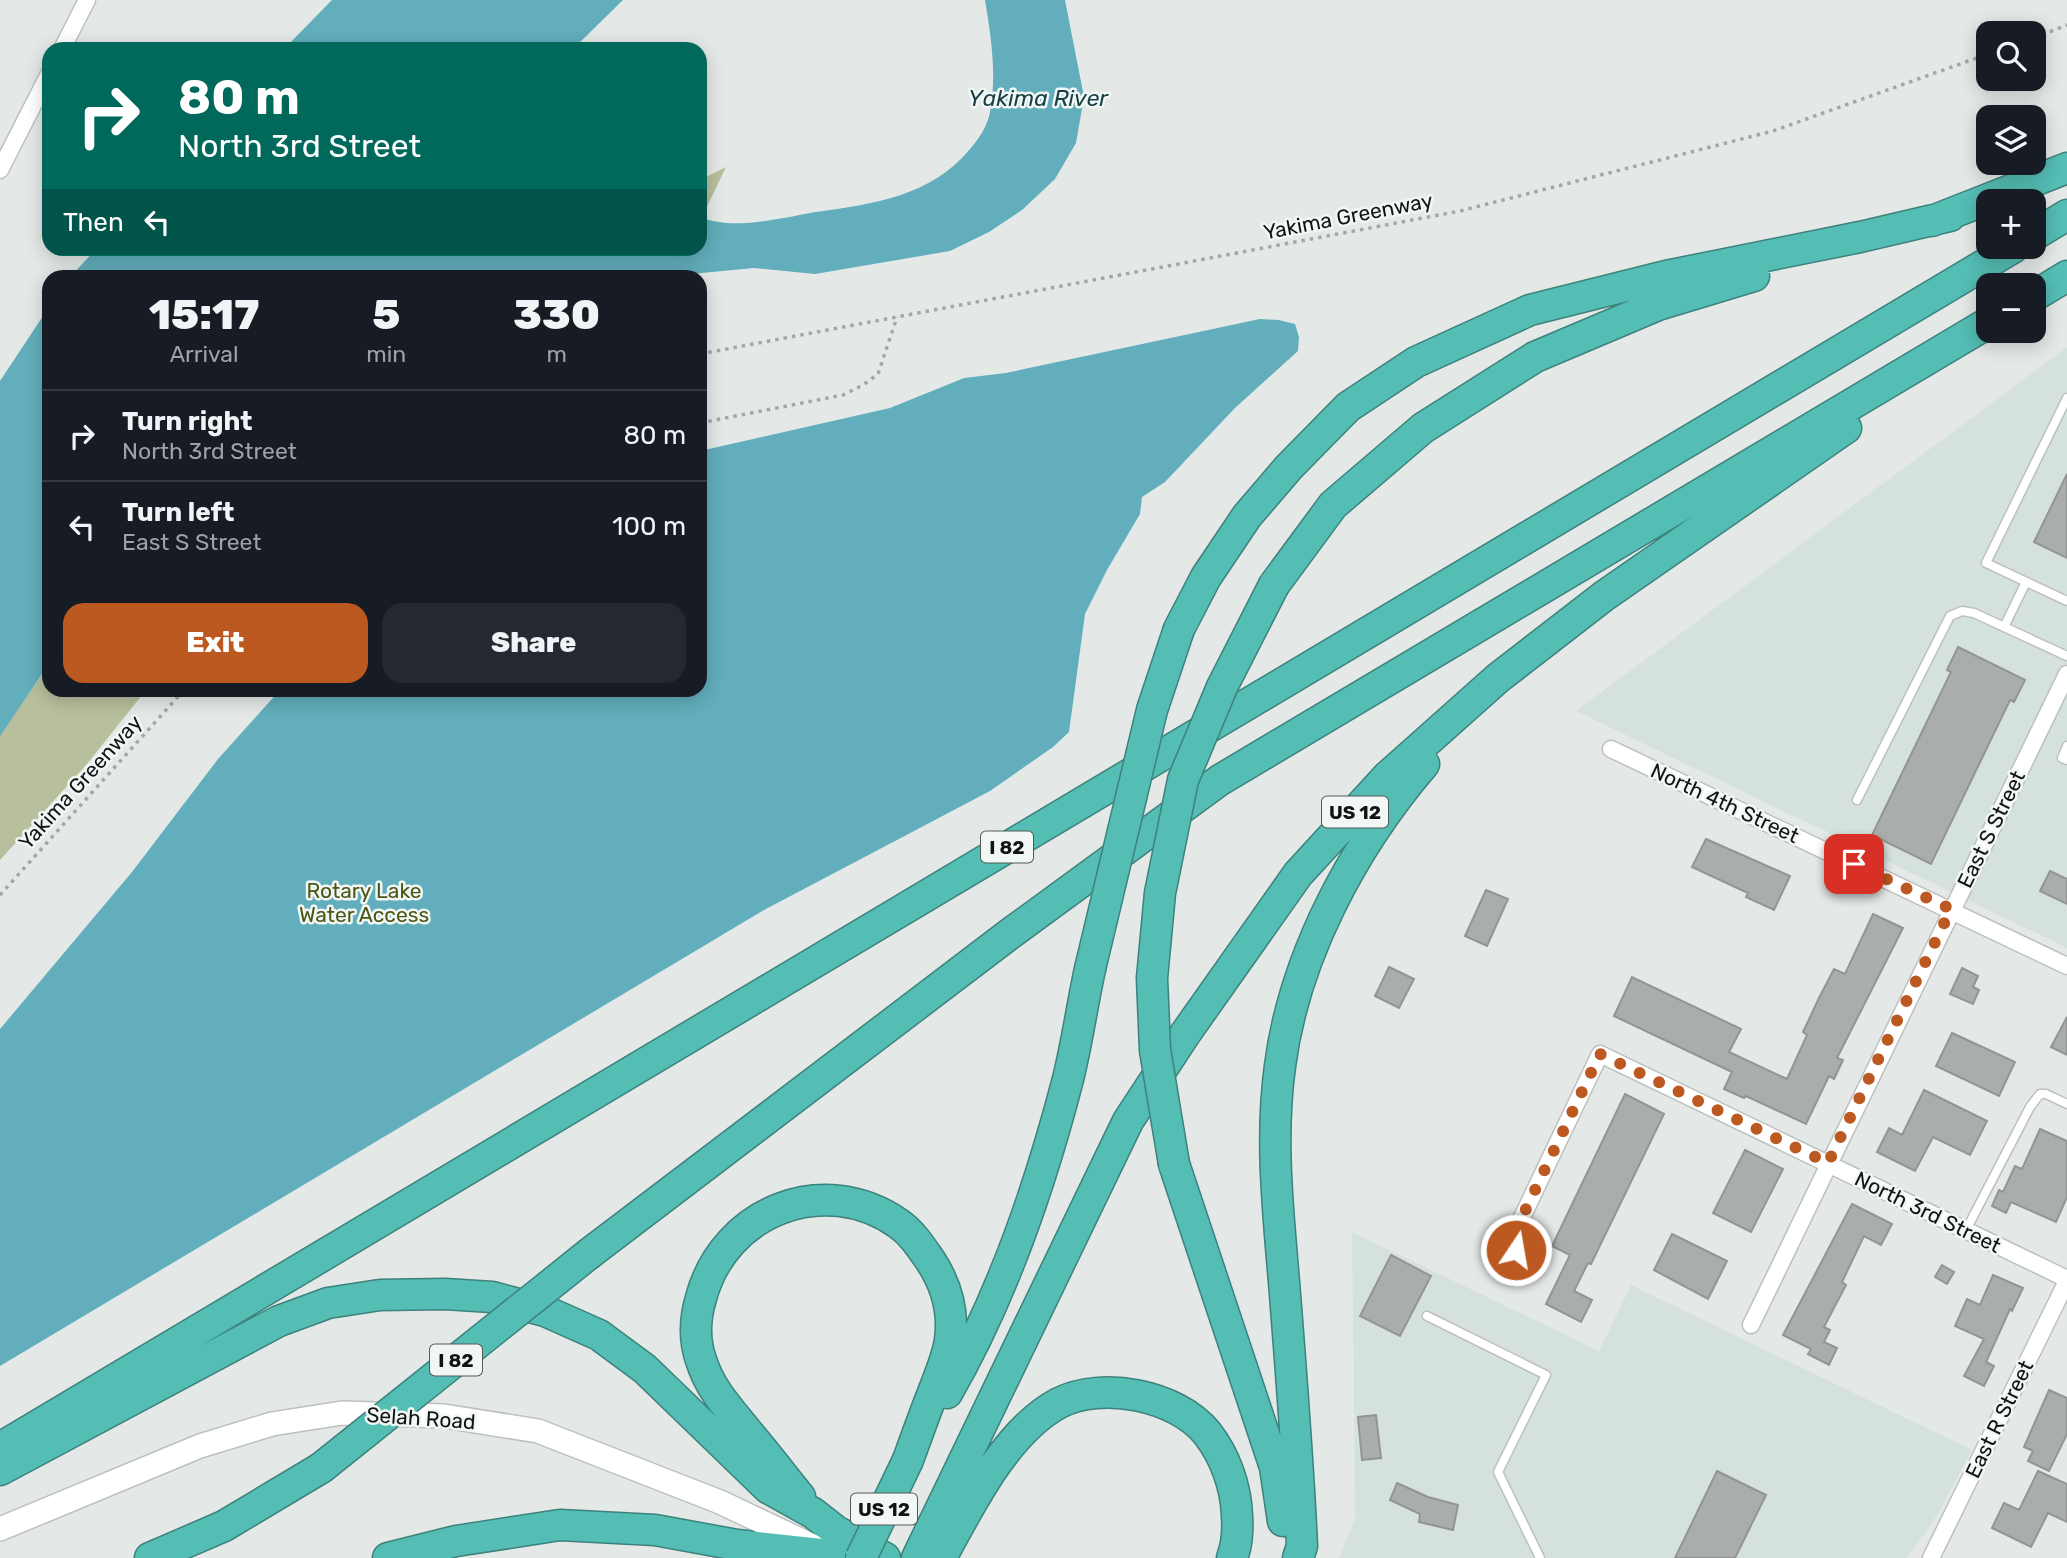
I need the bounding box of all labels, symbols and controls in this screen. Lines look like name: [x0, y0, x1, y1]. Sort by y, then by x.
map controls: [1976, 21, 2046, 343]
button: search: [1976, 21, 2046, 91]
text: 80 m: [178, 68, 300, 126]
icon: right: [63, 70, 154, 161]
water label: Yakima River: [968, 84, 1109, 112]
button: layers: [1976, 105, 2046, 175]
text: North 3rd Street: [178, 127, 421, 165]
street label: Yakima Greenway: [1261, 187, 1435, 245]
button: +: [1976, 189, 2046, 259]
icon: left: [138, 203, 176, 241]
text: Then: [63, 207, 124, 238]
button: −: [1976, 273, 2046, 343]
text: 15:17: [149, 290, 259, 340]
text: 5: [372, 290, 400, 340]
text: 330: [513, 290, 600, 340]
text: Arrival: [170, 340, 239, 368]
text: min: [366, 340, 406, 368]
text: m: [546, 340, 567, 368]
text: Turn right: [122, 406, 252, 437]
icon: right: [63, 417, 101, 455]
text: 80 m: [623, 420, 686, 451]
text: North 3rd Street: [122, 437, 297, 465]
text: Turn left: [122, 497, 234, 528]
icon: left: [63, 508, 101, 546]
text: 100 m: [612, 511, 686, 542]
text: East S Street: [122, 528, 261, 556]
button: Exit: [63, 603, 368, 683]
button: Share: [382, 603, 686, 683]
street label: Yakima Greenway: [13, 709, 147, 854]
street label: North 4th Street: [1647, 758, 1803, 848]
street label: East S Street: [1952, 766, 2030, 892]
road number: US 12: [1322, 796, 1388, 828]
road number: I 82: [981, 832, 1033, 862]
pin: [1824, 834, 1884, 894]
icon: arrive: [1835, 845, 1873, 883]
park label: Rotary Lake Water Access: [299, 878, 429, 927]
street label: North 3rd Street: [1851, 1166, 2005, 1258]
position arrow: [1479, 1213, 1553, 1287]
road number: I 82: [430, 1344, 482, 1376]
street label: East R Street: [1960, 1356, 2038, 1482]
street label: Selah Road: [366, 1402, 476, 1434]
road number: US 12: [851, 1494, 917, 1525]

